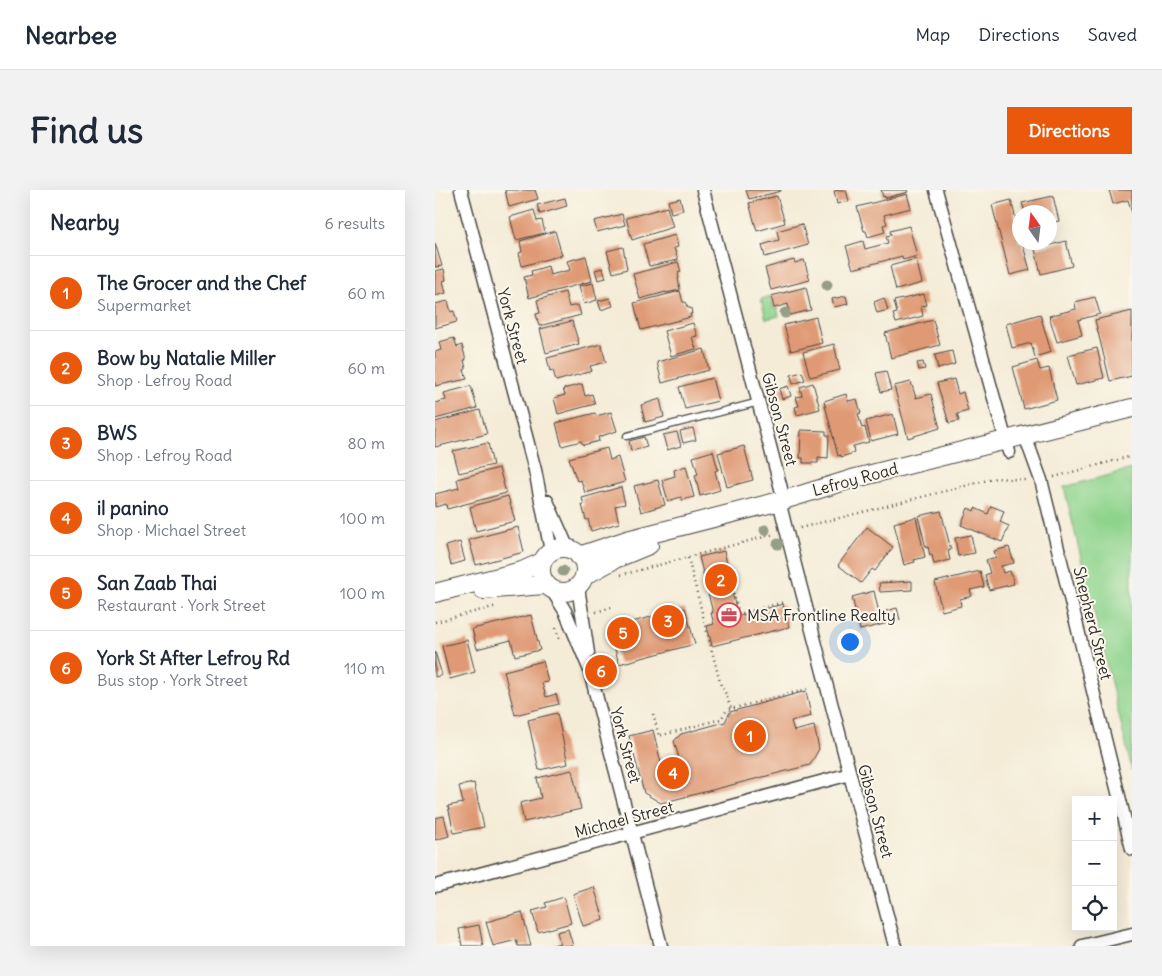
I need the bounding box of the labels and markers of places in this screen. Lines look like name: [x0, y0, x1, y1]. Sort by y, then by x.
pin: 2: [705, 561, 737, 599]
pin: 3: [652, 602, 684, 640]
office icon: MSA Frontline Realty: [716, 602, 742, 628]
place label: MSA Frontline Realty: [747, 605, 896, 625]
pin: 5: [607, 614, 639, 652]
pin: 6: [585, 652, 617, 690]
pin: 1: [734, 717, 766, 755]
pin: 4: [657, 754, 689, 792]

